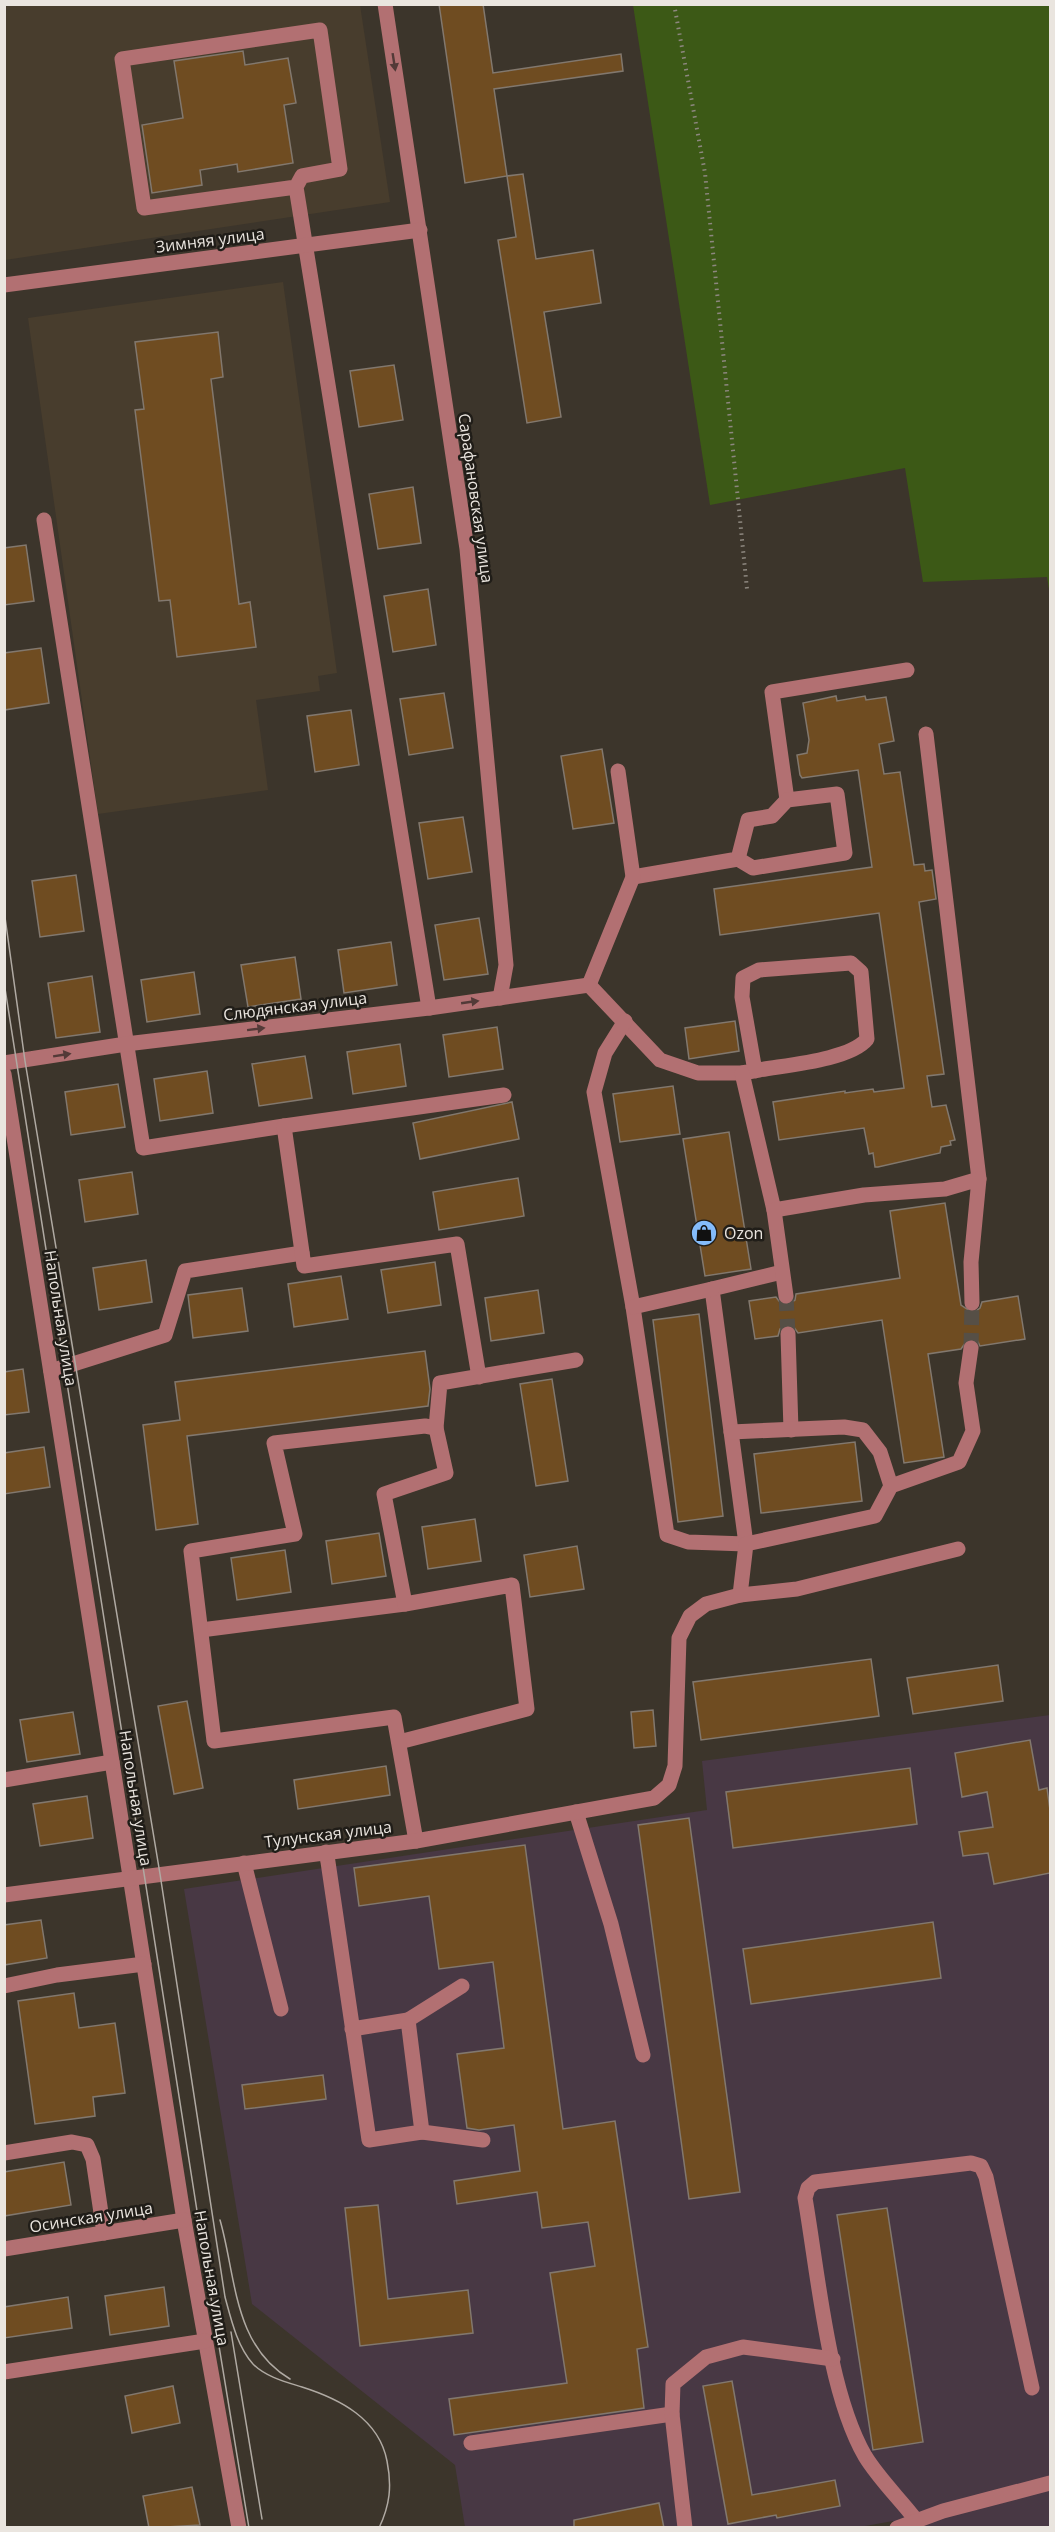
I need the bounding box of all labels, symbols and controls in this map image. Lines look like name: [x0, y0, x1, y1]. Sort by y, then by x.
one-way arrow: [390, 53, 399, 72]
street label: Зимняя улица: [154, 222, 266, 258]
street label: Сарафановская улица: [453, 412, 499, 584]
street label: Слюдянская улица: [222, 986, 368, 1026]
one-way arrow: [461, 998, 480, 1007]
one-way arrow: [246, 1024, 265, 1033]
one-way arrow: [53, 1050, 72, 1059]
shop icon: Ozon: [689, 1218, 719, 1248]
place label: Ozon: [724, 1222, 763, 1244]
street label: Напольная улица: [39, 1249, 83, 1387]
street label: Напольная улица: [114, 1729, 158, 1867]
street label: Тулунская улица: [263, 1815, 393, 1853]
street label: Осинская улица: [28, 2196, 154, 2238]
street label: Напольная улица: [189, 2209, 235, 2347]

